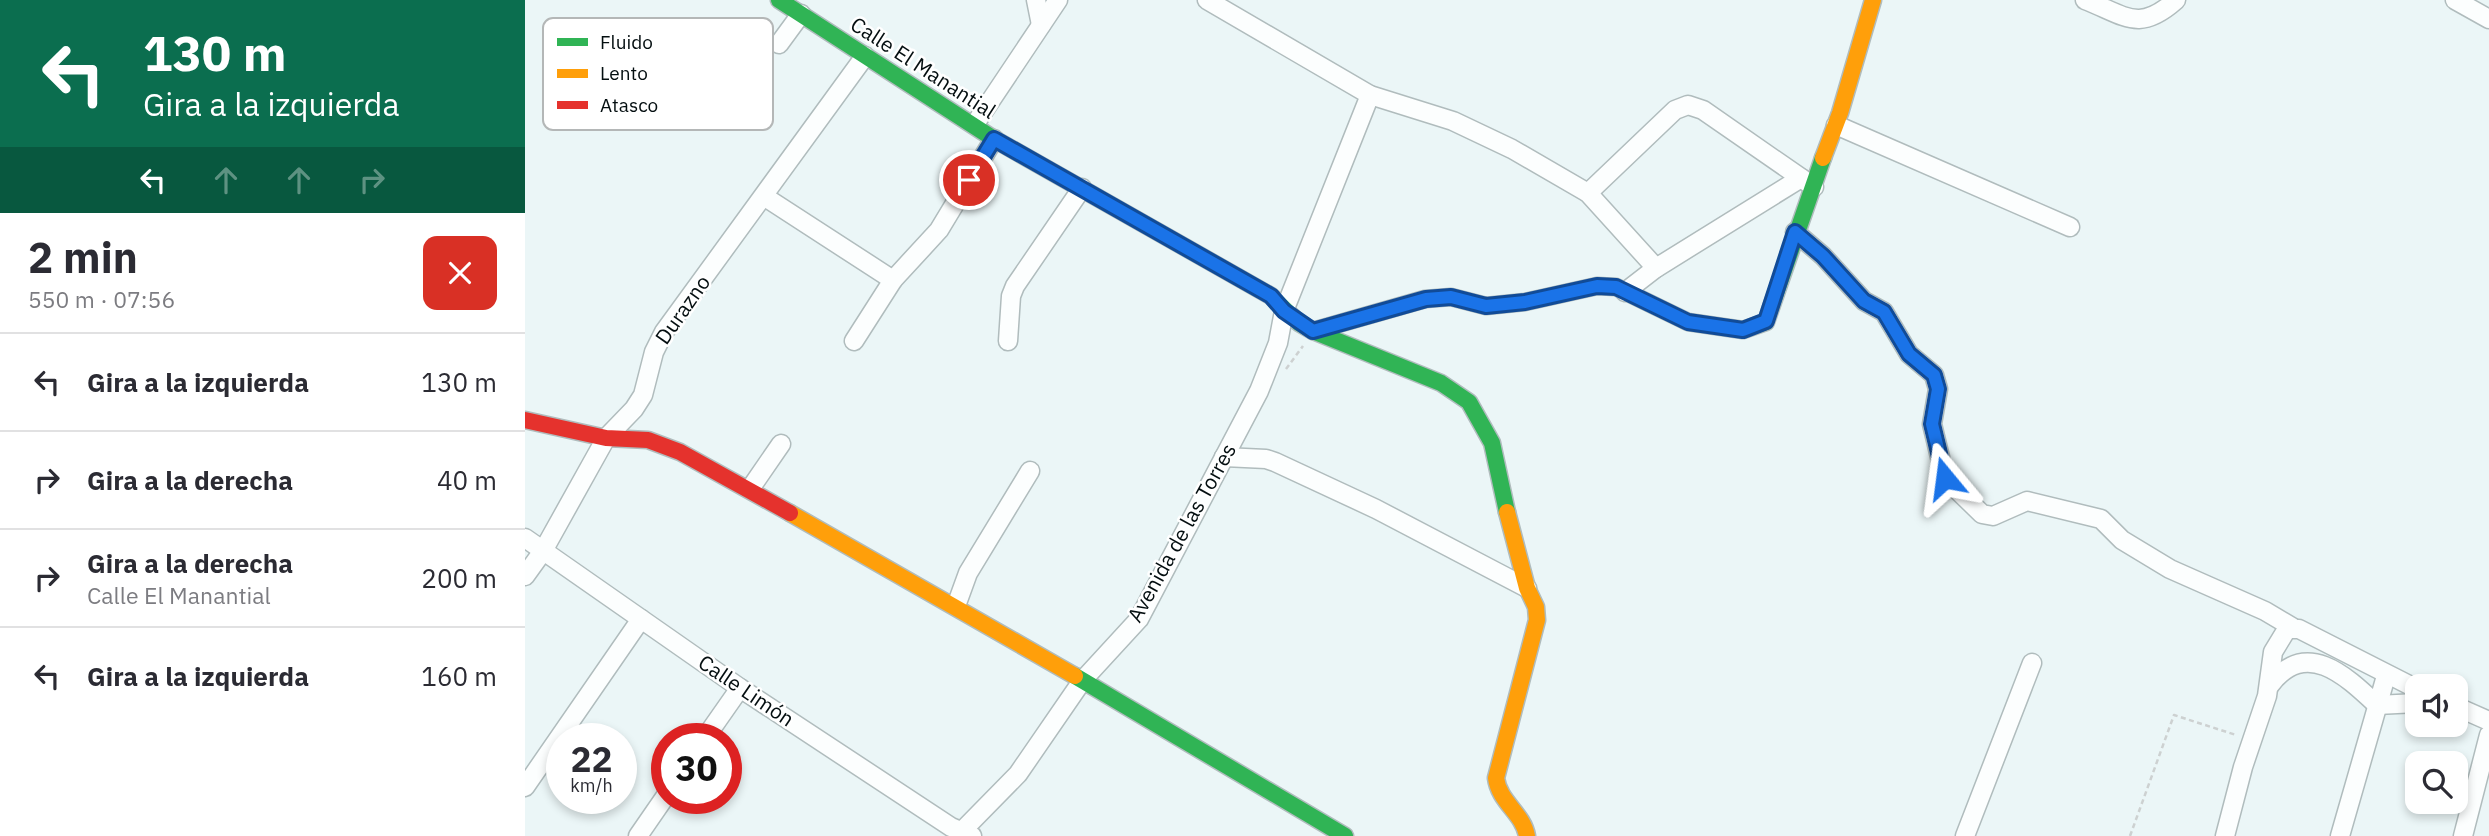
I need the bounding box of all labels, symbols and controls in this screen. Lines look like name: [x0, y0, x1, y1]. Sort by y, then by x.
street label: Calle El Manantial: [846, 10, 1002, 125]
legend: [543, 18, 773, 130]
text: 130 m: [143, 21, 287, 84]
icon: left: [28, 28, 119, 119]
text: Fluido: [600, 30, 653, 54]
text: Lento: [600, 61, 648, 85]
text: Gira a la izquierda: [143, 83, 400, 125]
text: Atasco: [600, 93, 658, 117]
pin: [939, 150, 999, 210]
icon: left: [134, 161, 172, 199]
icon: ahead: [207, 161, 245, 199]
icon: ahead: [280, 161, 318, 199]
icon: right: [353, 161, 391, 199]
icon: arrive: [950, 161, 988, 199]
text: 2 min: [28, 230, 138, 285]
button: close: [423, 236, 497, 310]
street label: Durazno: [648, 269, 716, 350]
text: 550 m · 07:56: [28, 284, 175, 314]
icon: left: [28, 363, 66, 401]
text: Gira a la izquierda: [87, 365, 309, 399]
text: 130 m: [421, 365, 497, 399]
street label: Avenida de las Torres: [1120, 438, 1242, 627]
position arrow: [1908, 441, 1982, 515]
icon: right: [28, 461, 66, 499]
text: Gira a la derecha: [87, 463, 293, 497]
text: 40 m: [437, 463, 497, 497]
text: Gira a la derecha: [87, 546, 293, 580]
icon: right: [28, 559, 66, 597]
text: 200 m: [421, 561, 497, 595]
text: Calle El Manantial: [87, 580, 271, 610]
street label: Calle Limón: [693, 648, 800, 732]
icon: left: [28, 657, 66, 695]
text: Gira a la izquierda: [87, 659, 309, 693]
text: 160 m: [421, 659, 497, 693]
map controls: [2405, 674, 2468, 814]
button: sound: [2405, 674, 2468, 737]
speed limit sign: 30: [651, 723, 742, 814]
text: 22: [570, 736, 613, 782]
button: search: [2405, 751, 2468, 814]
text: km/h: [570, 774, 613, 797]

